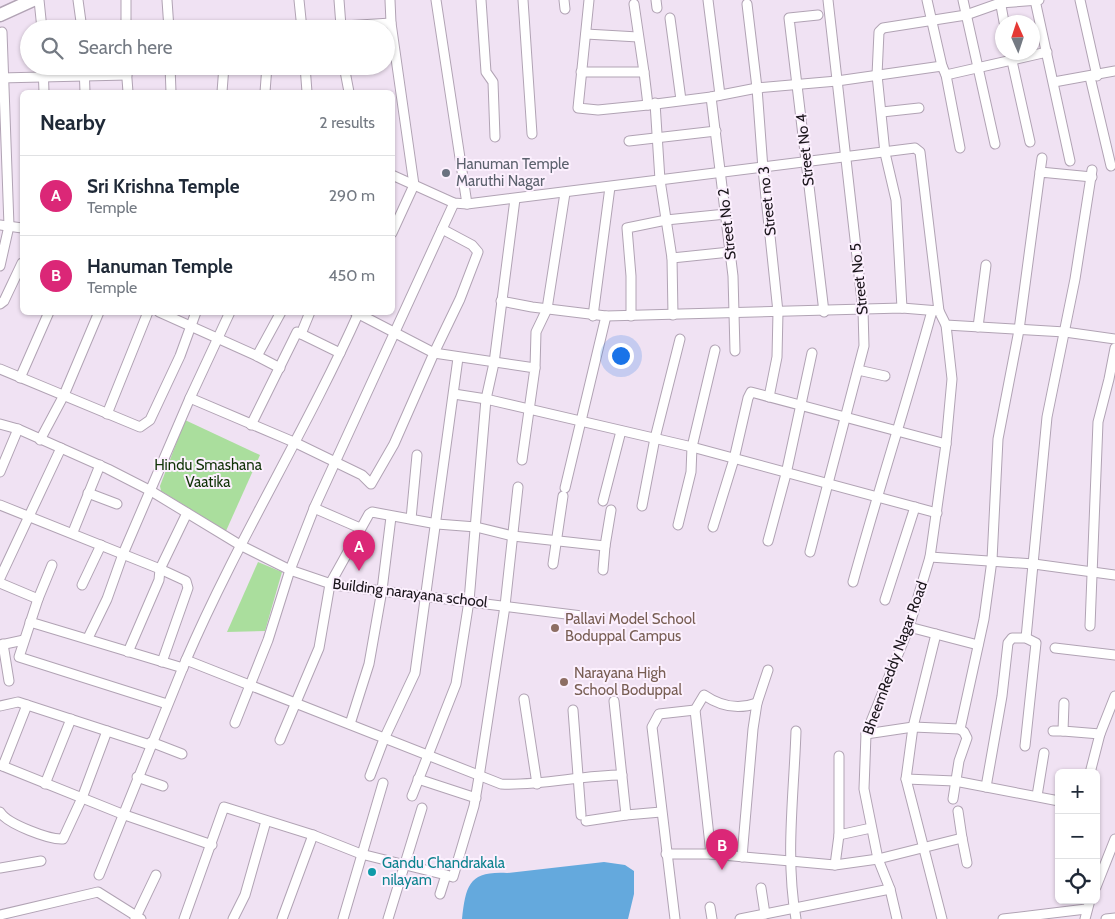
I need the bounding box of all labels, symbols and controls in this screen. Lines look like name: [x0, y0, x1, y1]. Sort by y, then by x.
north arrow: [995, 15, 1040, 60]
search box: [20, 20, 395, 75]
icon: search: [38, 34, 66, 62]
text: Search here: [78, 36, 172, 59]
text: Nearby: [40, 110, 106, 135]
text: 2 results: [319, 113, 375, 132]
street label: Street No 4: [792, 113, 818, 187]
place label: Hanuman Temple Maruthi Nagar: [456, 155, 569, 190]
street label: Street no 3: [754, 165, 780, 237]
marker: Hanuman Temple Maruthi Nagar: [440, 167, 452, 179]
text: Sri Krishna Temple: [87, 175, 239, 198]
text: A: [51, 186, 61, 205]
text: 290 m: [329, 186, 375, 205]
street label: Street No 2: [714, 187, 740, 261]
text: Temple: [87, 198, 137, 217]
street label: Street No 5: [846, 242, 872, 316]
text: Hanuman Temple: [87, 255, 233, 278]
text: B: [51, 266, 61, 285]
text: 450 m: [328, 266, 375, 285]
text: Temple: [87, 278, 137, 297]
your location: [608, 343, 634, 369]
park label: Hindu Smashana Vaatika: [154, 456, 263, 491]
pin: A: [343, 530, 375, 571]
street label: Building narayana school: [331, 575, 489, 611]
street label: BheemReddy Nagar Road: [859, 579, 931, 737]
place label: Pallavi Model School Boduppal Campus: [565, 610, 696, 645]
marker: Pallavi Model School Boduppal Campus: [549, 622, 561, 634]
place label: Narayana High School Boduppal: [574, 664, 682, 699]
marker: Narayana High School Boduppal: [558, 676, 570, 688]
map controls: [1055, 769, 1100, 904]
button: +: [1055, 769, 1100, 814]
button: −: [1055, 814, 1100, 859]
pin: B: [706, 829, 738, 870]
place label: Gandu Chandrakala nilayam: [382, 854, 506, 889]
button: locate: [1055, 859, 1100, 904]
marker: Gandu Chandrakala nilayam: [366, 866, 378, 878]

